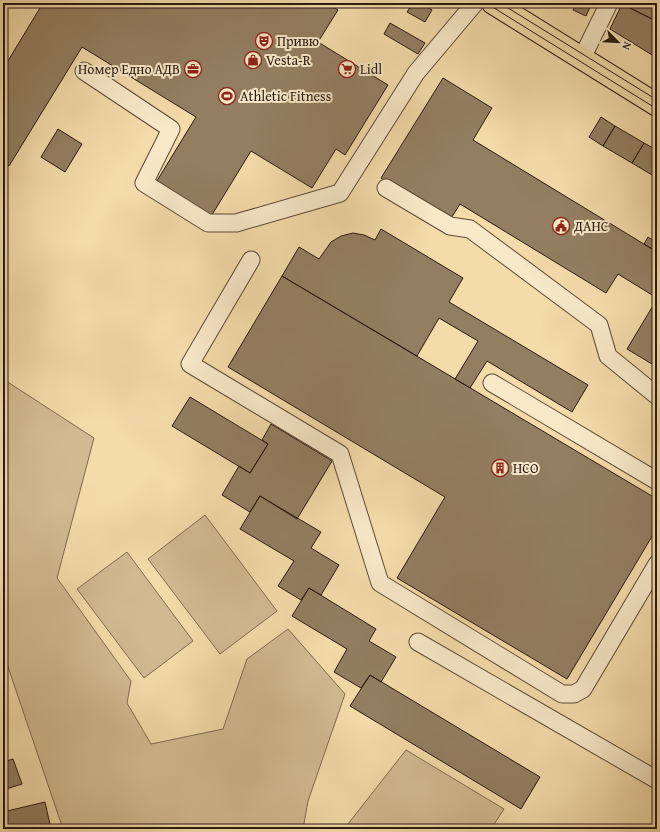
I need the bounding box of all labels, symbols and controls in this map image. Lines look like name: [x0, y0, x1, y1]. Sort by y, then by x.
north arrow: [598, 22, 638, 62]
theatre icon: Привю: [254, 31, 274, 51]
place label: Привю: [277, 31, 319, 51]
text: N: [618, 39, 636, 53]
shop icon: Vesta-R: [243, 50, 263, 70]
place label: Vesta-R: [266, 50, 312, 70]
place label: Номер Едно АДВ: [78, 59, 180, 79]
office icon: Номер Едно АДВ: [183, 59, 203, 79]
supermarket icon: Lidl: [337, 59, 357, 79]
place label: Lidl: [360, 59, 382, 79]
sports icon: Athletic Fitness: [217, 86, 237, 106]
place label: Athletic Fitness: [240, 86, 331, 106]
public building icon: ДАНС: [551, 216, 571, 236]
place label: ДАНС: [573, 216, 609, 236]
building icon: НСО: [490, 458, 510, 478]
place label: НСО: [513, 458, 538, 478]

